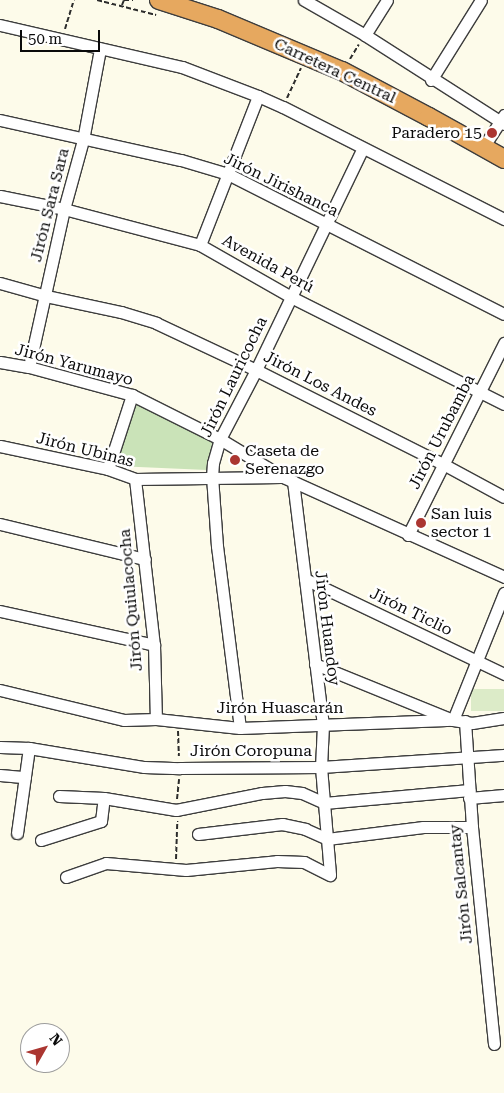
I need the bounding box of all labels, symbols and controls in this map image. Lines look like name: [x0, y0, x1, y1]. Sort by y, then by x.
scale bar: [22, 20, 102, 52]
text: 50 m: [28, 30, 62, 48]
street label: Carretera Central: [271, 34, 399, 108]
place label: Paradero 15: [391, 123, 482, 143]
marker: Paradero 15: [486, 127, 498, 139]
street label: Jirón Sara Sara: [27, 146, 73, 264]
street label: Jirón Jirishanca: [221, 149, 341, 221]
street label: Avenida Perú: [219, 231, 317, 297]
street label: Jirón Lauricocha: [196, 314, 272, 440]
street label: Jirón Yarumayo: [13, 340, 135, 390]
street label: Jirón Los Andes: [260, 347, 380, 421]
street label: Jirón Urubamba: [405, 372, 479, 492]
street label: Jirón Ubinas: [34, 429, 136, 471]
place label: Caseta de Serenazgo: [245, 441, 324, 479]
marker: Caseta de Serenazgo: [229, 454, 241, 466]
place label: San luis sector 1: [431, 504, 492, 542]
marker: San luis sector 1: [415, 517, 427, 529]
street label: Jirón Quiulacocha: [115, 528, 147, 672]
street label: Jirón Huandoy: [310, 569, 344, 687]
street label: Jirón Ticlio: [367, 584, 455, 640]
street label: Jirón Huascarán: [216, 698, 344, 718]
street label: Jirón Coropuna: [190, 741, 312, 761]
street label: Jirón Salcantay: [445, 823, 477, 945]
north arrow: [20, 1023, 70, 1073]
text: N: [46, 1030, 66, 1049]

